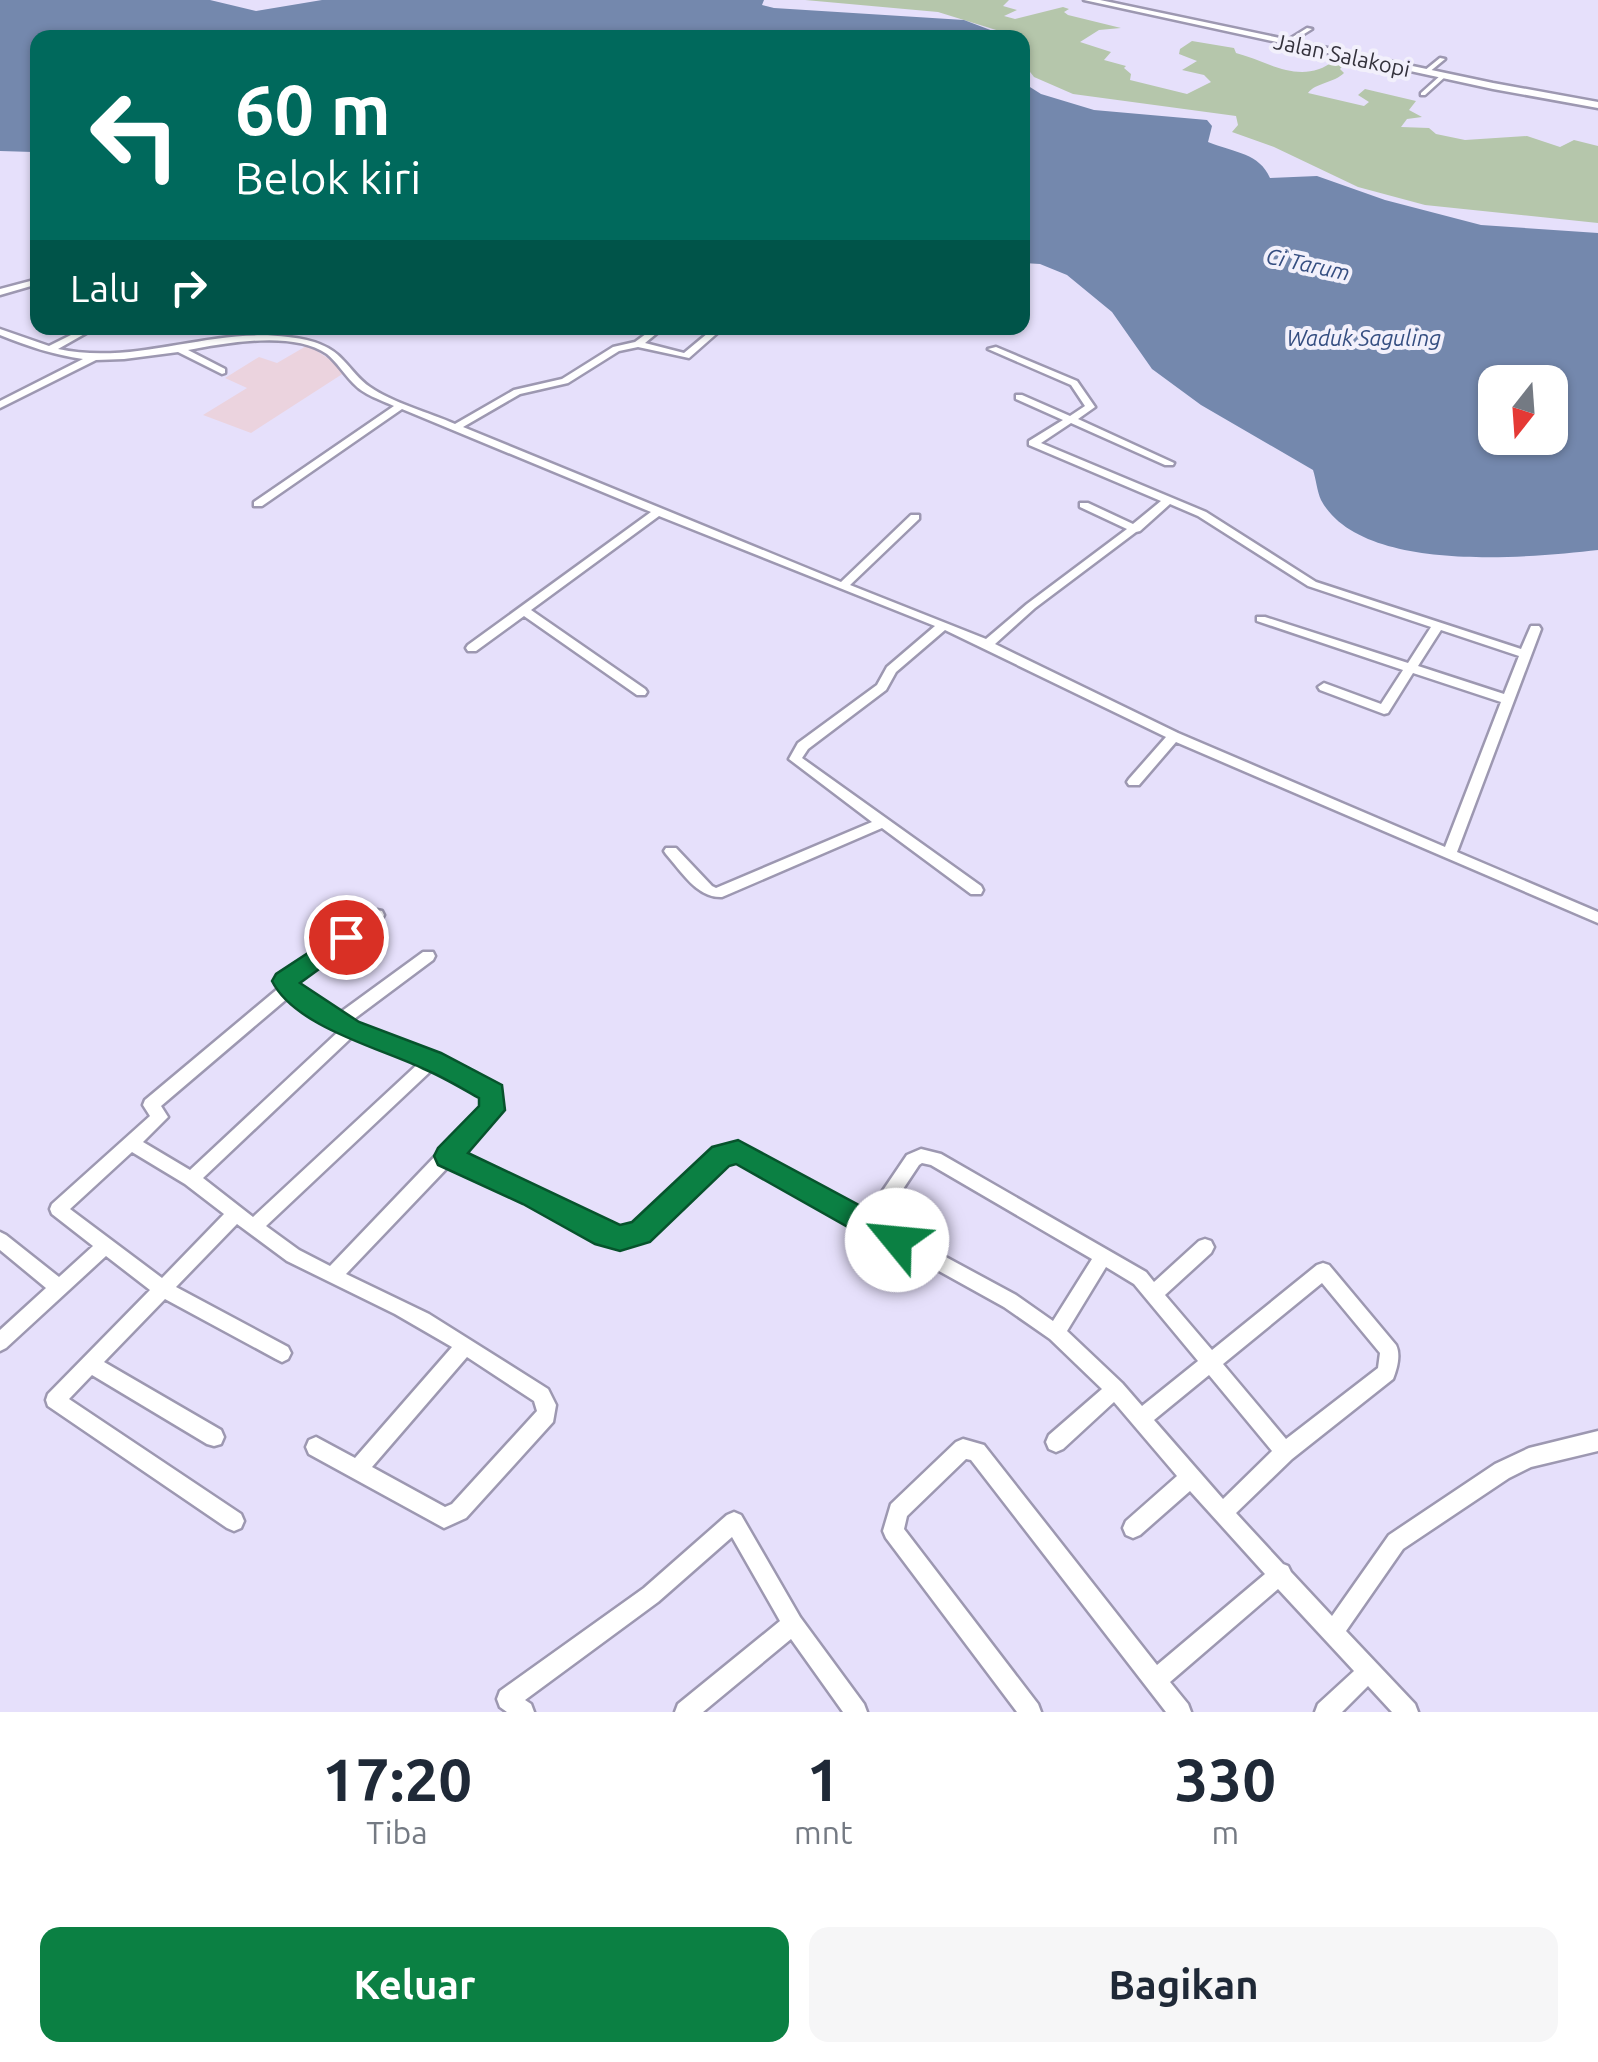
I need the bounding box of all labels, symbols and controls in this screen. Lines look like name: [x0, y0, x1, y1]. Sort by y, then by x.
street label: Jalan Salakopi: [1272, 28, 1412, 81]
icon: left: [70, 70, 200, 200]
text: 60 m: [235, 70, 391, 148]
text: Belok kiri: [235, 152, 421, 203]
water label: Ci Tarum: [1264, 242, 1352, 285]
icon: right: [161, 260, 216, 315]
text: Lalu: [70, 267, 141, 309]
water label: Waduk Saguling: [1287, 325, 1441, 350]
north arrow: [1478, 365, 1568, 455]
map controls: [1478, 365, 1568, 455]
pin: [304, 895, 389, 980]
icon: arrive: [319, 910, 374, 965]
position arrow: [845, 1188, 949, 1292]
text: 17:20: [322, 1745, 472, 1812]
text: 1: [806, 1745, 840, 1812]
text: 330: [1175, 1745, 1276, 1812]
text: Tiba: [366, 1814, 428, 1850]
text: mnt: [794, 1814, 853, 1850]
text: m: [1211, 1814, 1239, 1850]
button: Keluar: [40, 1927, 789, 2042]
button: Bagikan: [809, 1927, 1558, 2042]

